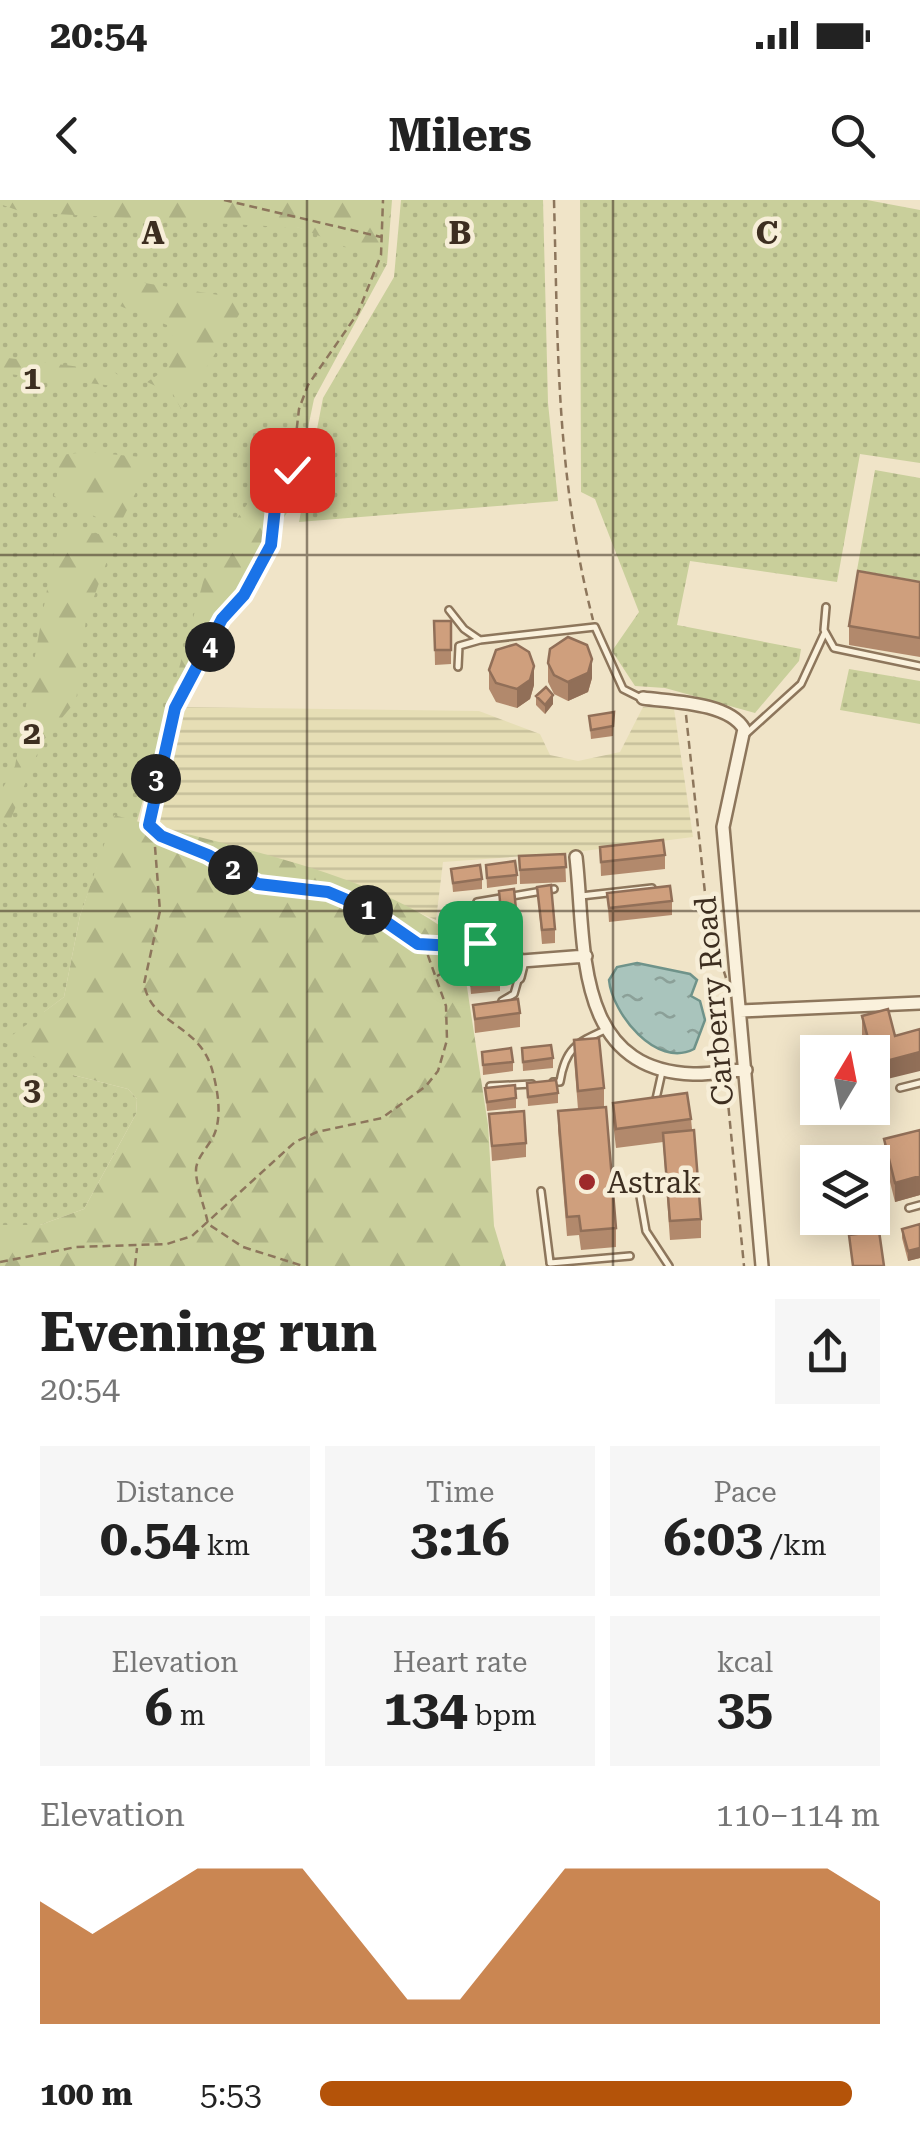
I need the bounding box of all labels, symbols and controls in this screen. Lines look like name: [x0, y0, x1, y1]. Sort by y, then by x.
text: 20:54: [50, 13, 147, 57]
icon: back: [40, 108, 95, 163]
icon: search: [825, 108, 880, 163]
text: Milers: [388, 109, 532, 162]
text: A: [141, 214, 165, 252]
text: B: [448, 214, 472, 252]
text: C: [756, 214, 778, 252]
text: 1: [23, 359, 41, 397]
pin: [250, 428, 335, 513]
icon: check: [265, 443, 320, 498]
pin: 4: [185, 622, 235, 672]
text: 4: [202, 630, 218, 663]
text: 2: [23, 714, 41, 752]
pin: 3: [131, 754, 181, 804]
text: 3: [148, 762, 164, 795]
pin: 2: [208, 845, 258, 895]
text: 2: [225, 853, 241, 886]
pin: 1: [343, 885, 393, 935]
text: 1: [360, 893, 376, 926]
street label: Carberry Road: [687, 895, 741, 1107]
pin: [438, 901, 523, 986]
icon: arrive: [453, 916, 508, 971]
north arrow: [800, 1035, 890, 1125]
map controls: [800, 1035, 890, 1235]
text: 3: [23, 1070, 41, 1108]
button: layers: [800, 1145, 890, 1235]
place label: Astrak: [607, 1165, 701, 1200]
marker: Astrak: [576, 1171, 598, 1193]
button: share: [775, 1299, 880, 1404]
text: Evening run: [40, 1300, 377, 1364]
text: 20:54: [40, 1370, 120, 1408]
text: Distance: [116, 1476, 234, 1509]
text: Time: [426, 1476, 494, 1509]
text: Pace: [713, 1476, 777, 1509]
text: 0.54: [100, 1509, 200, 1567]
text: 3:16: [410, 1509, 510, 1567]
text: 6:03: [663, 1509, 763, 1567]
text: km: [200, 1529, 250, 1562]
text: /km: [763, 1529, 827, 1562]
text: Elevation: [112, 1646, 238, 1679]
text: Heart rate: [393, 1646, 527, 1679]
text: kcal: [717, 1646, 773, 1679]
text: 6: [145, 1679, 173, 1737]
text: 134: [384, 1679, 468, 1737]
text: 35: [717, 1679, 773, 1737]
text: m: [173, 1699, 205, 1732]
text: bpm: [468, 1699, 537, 1732]
text: Elevation: [40, 1796, 185, 1834]
text: 110–114 m: [716, 1796, 880, 1834]
text: 100 m: [40, 2075, 133, 2113]
text: 5:53: [200, 2075, 262, 2113]

